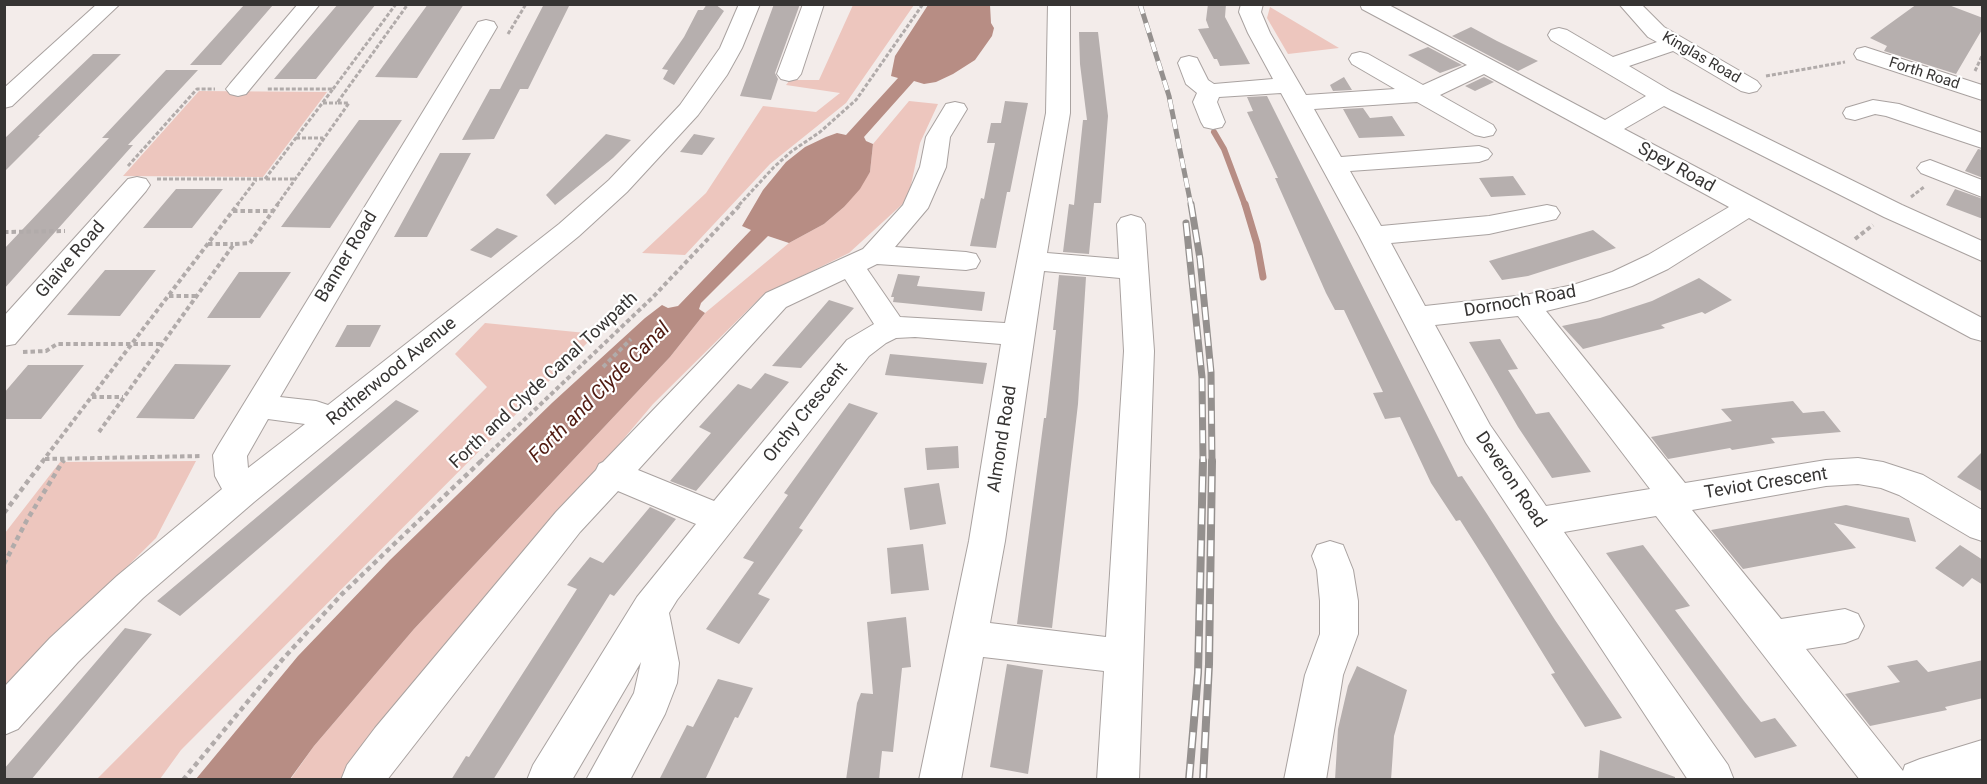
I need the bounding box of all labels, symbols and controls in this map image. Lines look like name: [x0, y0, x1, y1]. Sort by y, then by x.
street label: Kinglas Road: [1659, 28, 1743, 88]
street label: Forth Road: [1886, 54, 1962, 94]
street label: Spey Road: [1634, 138, 1718, 198]
street label: Banner Road: [311, 208, 383, 306]
street label: Glaive Road: [32, 217, 110, 303]
street label: Dornoch Road: [1462, 282, 1578, 322]
street label: Forth and Clyde Canal Towpath: [445, 288, 643, 474]
street label: Rotherwood Avenue: [323, 313, 461, 431]
water label: Forth and Clyde Canal: [525, 318, 675, 468]
street label: Orchy Crescent: [759, 359, 853, 467]
street label: Almond Road: [984, 384, 1022, 494]
street label: Deveron Road: [1470, 428, 1550, 532]
street label: Teviot Crescent: [1703, 464, 1829, 504]

